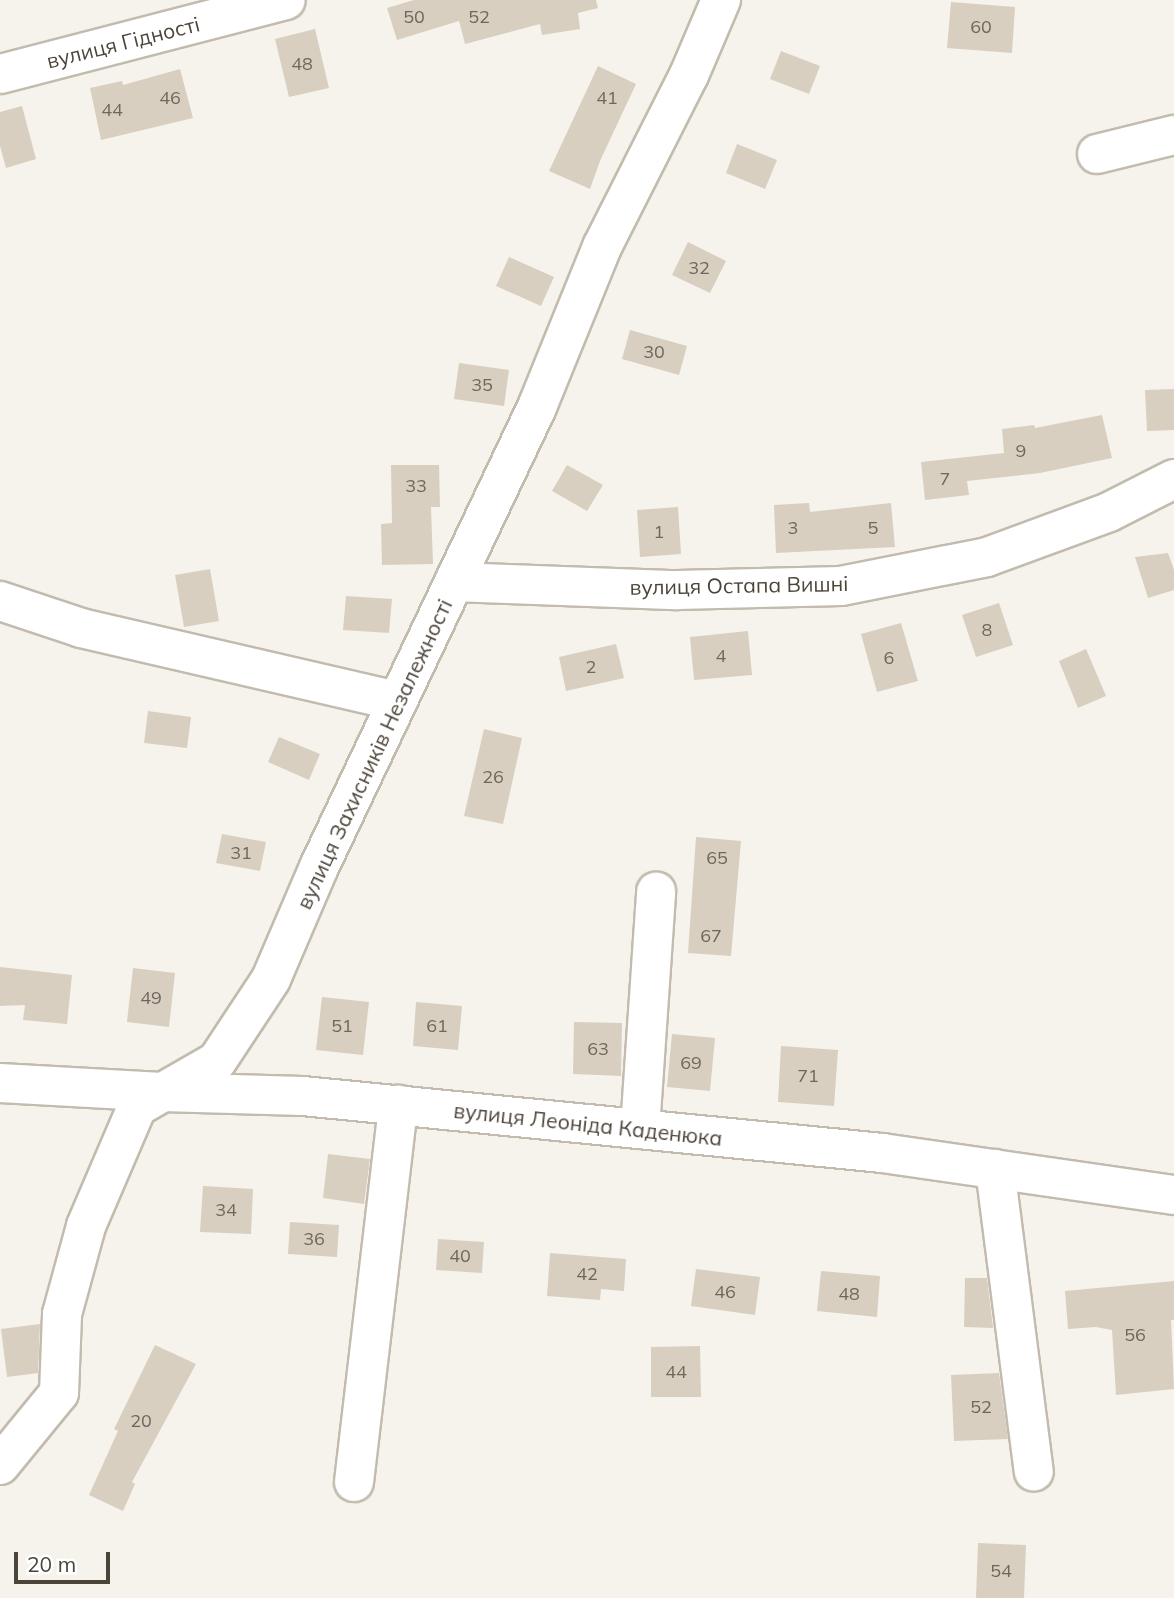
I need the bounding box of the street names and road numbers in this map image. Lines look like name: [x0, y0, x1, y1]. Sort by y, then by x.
street label: вулиця Гідності: [44, 11, 202, 73]
street label: вулиця Остапа Вишні: [629, 570, 849, 600]
street label: вулиця Захисників Незалежності: [291, 595, 457, 913]
street label: вулиця Леоніда Каденюка: [452, 1097, 724, 1151]

